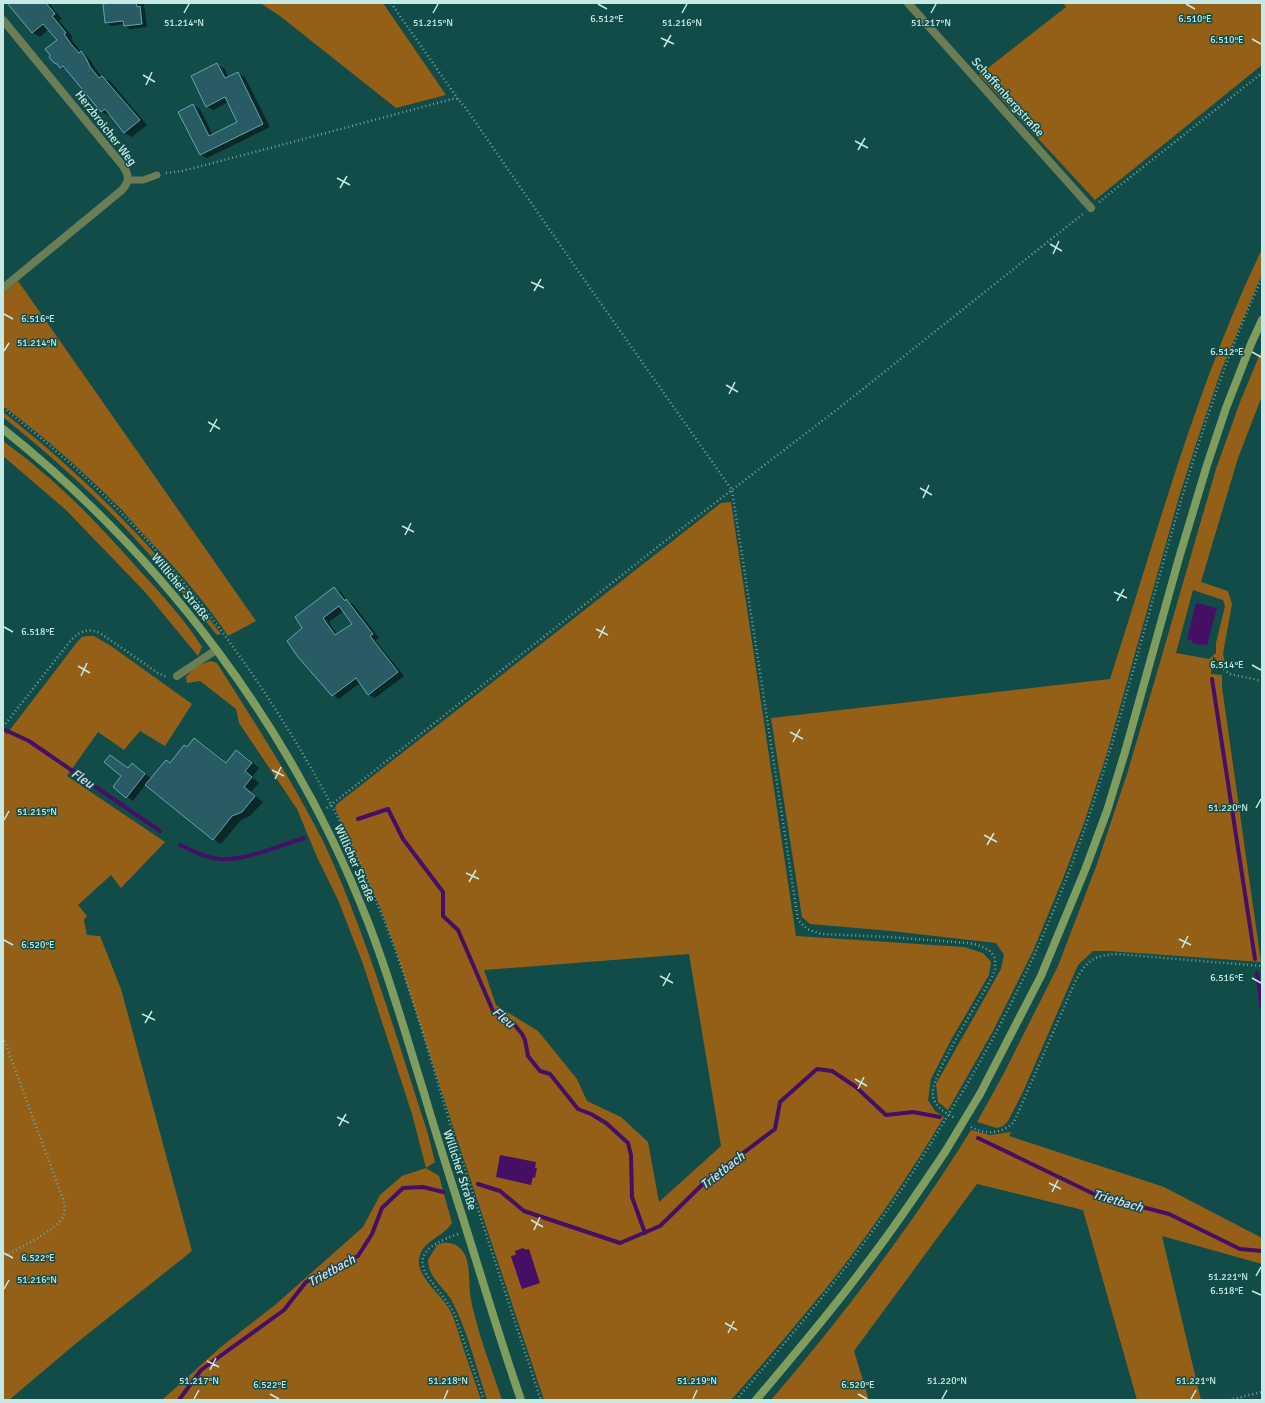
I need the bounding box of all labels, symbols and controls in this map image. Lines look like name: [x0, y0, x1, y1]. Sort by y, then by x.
text: 6.512°E: [590, 13, 624, 25]
text: 6.510°E: [1178, 13, 1212, 25]
text: 51.214°N: [164, 17, 204, 29]
text: 51.215°N: [413, 17, 453, 29]
text: 51.216°N: [662, 17, 702, 29]
text: 51.217°N: [911, 17, 951, 29]
text: 6.510°E: [1210, 34, 1244, 46]
street label: Schaffenbergstraße: [968, 55, 1047, 140]
street label: Herzbroicher Weg: [72, 88, 140, 169]
text: 6.516°E: [21, 313, 55, 325]
text: 51.214°N: [17, 337, 57, 349]
text: 6.512°E: [1210, 346, 1244, 358]
street label: Willicher Straße: [148, 550, 213, 624]
text: 6.518°E: [21, 626, 55, 638]
text: 6.514°E: [1210, 659, 1244, 671]
water label: Fleu: [68, 765, 98, 793]
text: 51.220°N: [1208, 802, 1248, 814]
text: 51.215°N: [17, 806, 57, 818]
street label: Willicher Straße: [331, 822, 378, 904]
text: 6.520°E: [21, 939, 55, 951]
text: 6.516°E: [1210, 972, 1244, 984]
water label: Fleu: [489, 1004, 518, 1032]
street label: Willicher Straße: [439, 1128, 480, 1212]
water label: Trietbach: [697, 1148, 749, 1193]
water label: Trietbach: [1091, 1186, 1146, 1216]
water label: Trietbach: [305, 1251, 359, 1290]
text: 6.522°E: [21, 1252, 55, 1264]
text: 51.221°N: [1208, 1271, 1248, 1283]
text: 51.216°N: [17, 1274, 57, 1286]
text: 6.518°E: [1210, 1285, 1244, 1297]
text: 51.217°N: [179, 1375, 219, 1387]
text: 51.218°N: [428, 1375, 468, 1387]
text: 51.219°N: [677, 1375, 717, 1387]
text: 51.220°N: [927, 1375, 967, 1387]
text: 51.221°N: [1176, 1375, 1216, 1387]
text: 6.522°E: [253, 1379, 287, 1391]
text: 6.520°E: [841, 1379, 875, 1391]

